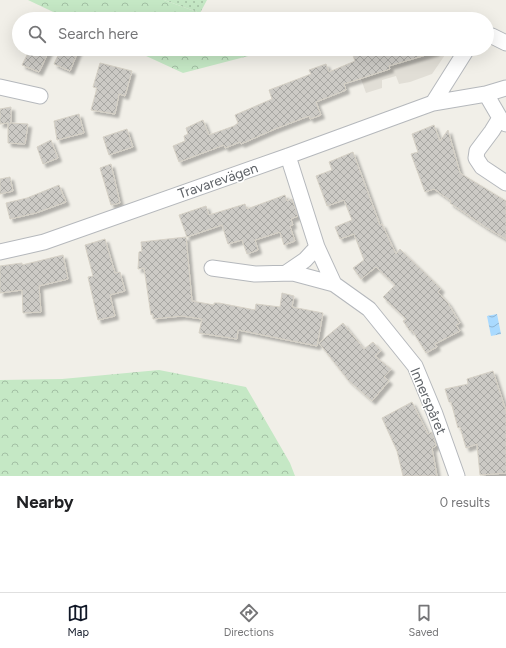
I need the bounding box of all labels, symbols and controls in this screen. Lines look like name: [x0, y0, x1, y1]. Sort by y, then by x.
search box: [12, 12, 494, 56]
icon: search: [26, 23, 48, 45]
text: Search here: [58, 25, 138, 43]
street label: Travarevägen: [176, 159, 260, 203]
street label: Innerspåret: [406, 365, 450, 437]
text: Nearby: [16, 492, 74, 512]
text: 0 results: [440, 495, 490, 510]
tab: Map: [67, 602, 89, 639]
tab: Directions: [224, 602, 274, 639]
tab: Saved: [408, 602, 439, 639]

